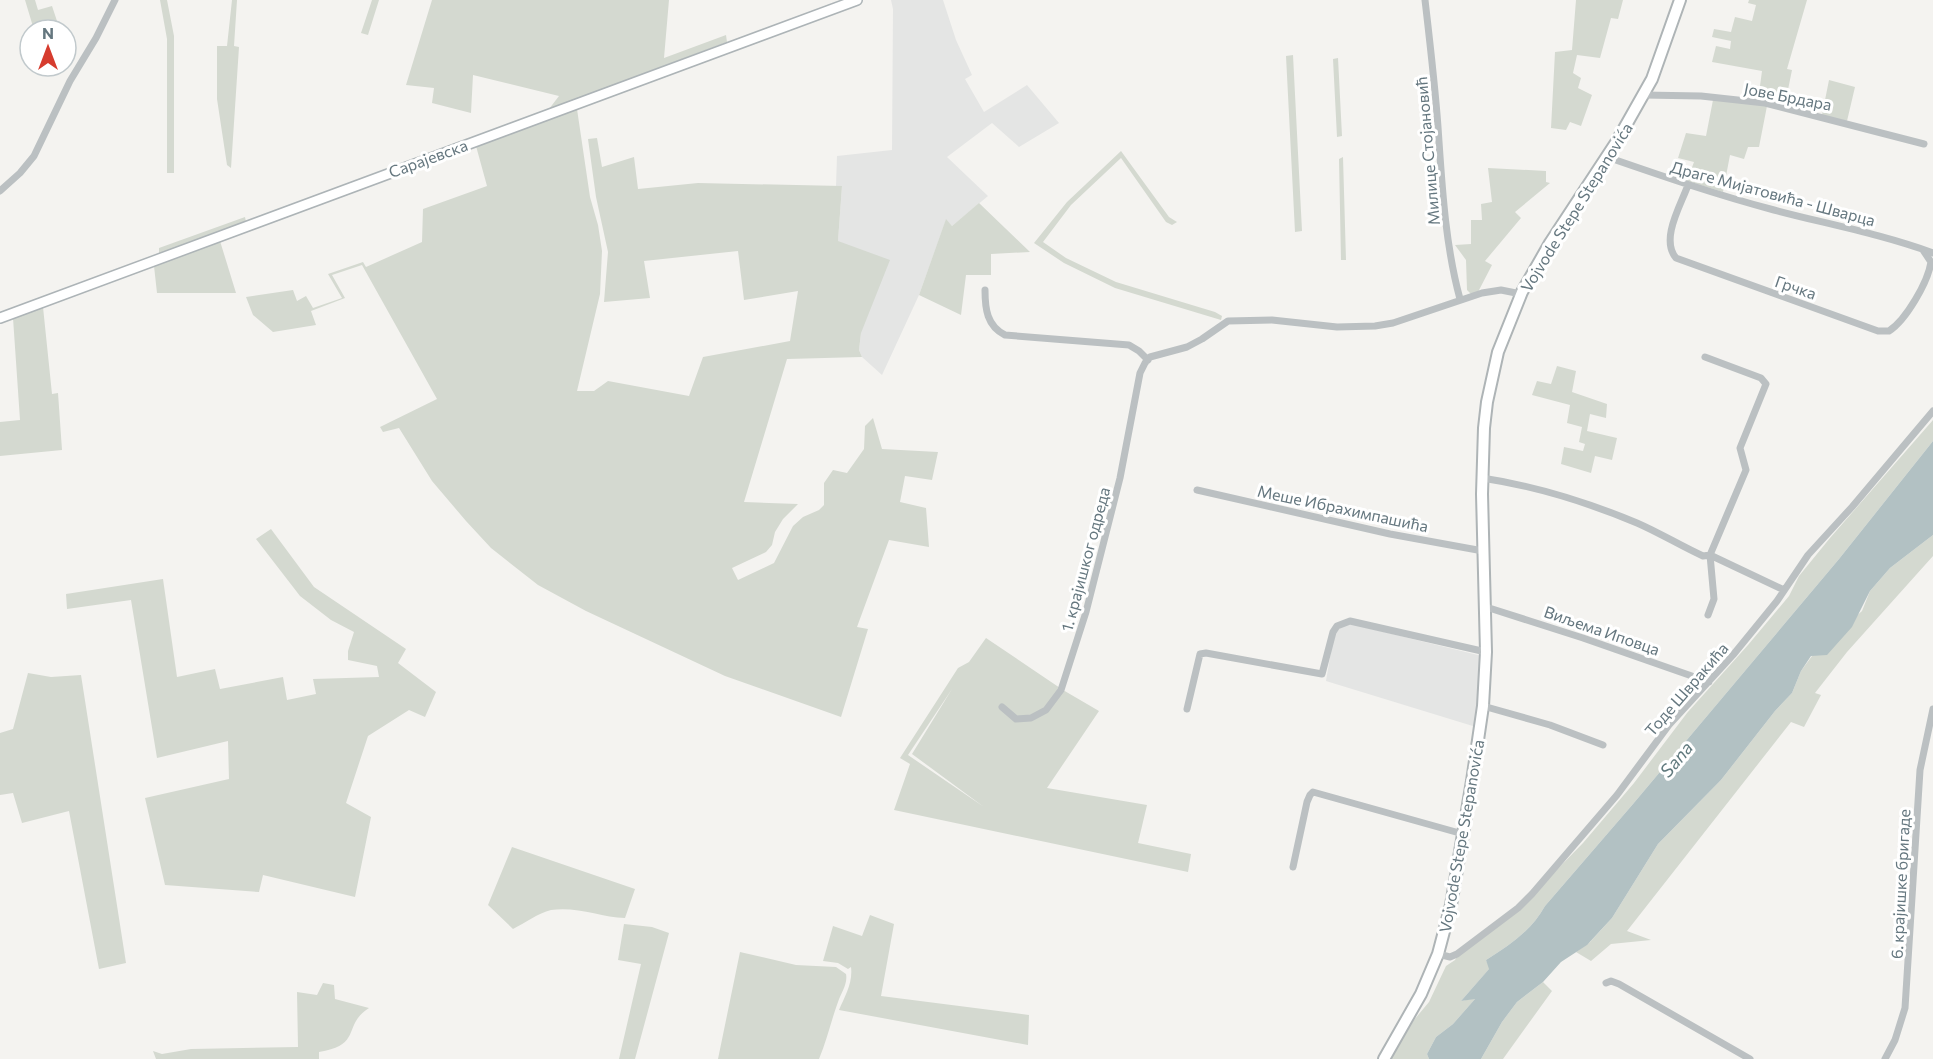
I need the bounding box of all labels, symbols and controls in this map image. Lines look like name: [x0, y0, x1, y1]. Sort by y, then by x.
north arrow: [18, 18, 78, 78]
text: N: [42, 23, 54, 42]
street label: Милице Стојановић: [1411, 76, 1443, 226]
street label: Јове Брдара: [1743, 78, 1833, 114]
street label: Vojvode Stepe Stepanovića: [1516, 119, 1636, 295]
street label: Сарајевска: [386, 135, 470, 181]
street label: Драге Мијатовића - Шварца: [1669, 157, 1877, 229]
street label: Грчка: [1773, 271, 1819, 303]
street label: Меше Ибрахимпашића: [1256, 481, 1430, 535]
street label: 1. крајишког одреда: [1057, 485, 1113, 633]
street label: Виљема Иповца: [1542, 601, 1662, 659]
street label: Тоде Швракића: [1640, 638, 1732, 740]
water label: Sana: [1655, 737, 1697, 781]
street label: Vojvode Stepe Stepanovića: [1435, 738, 1487, 934]
street label: 6. крајишке бригаде: [1887, 809, 1913, 959]

